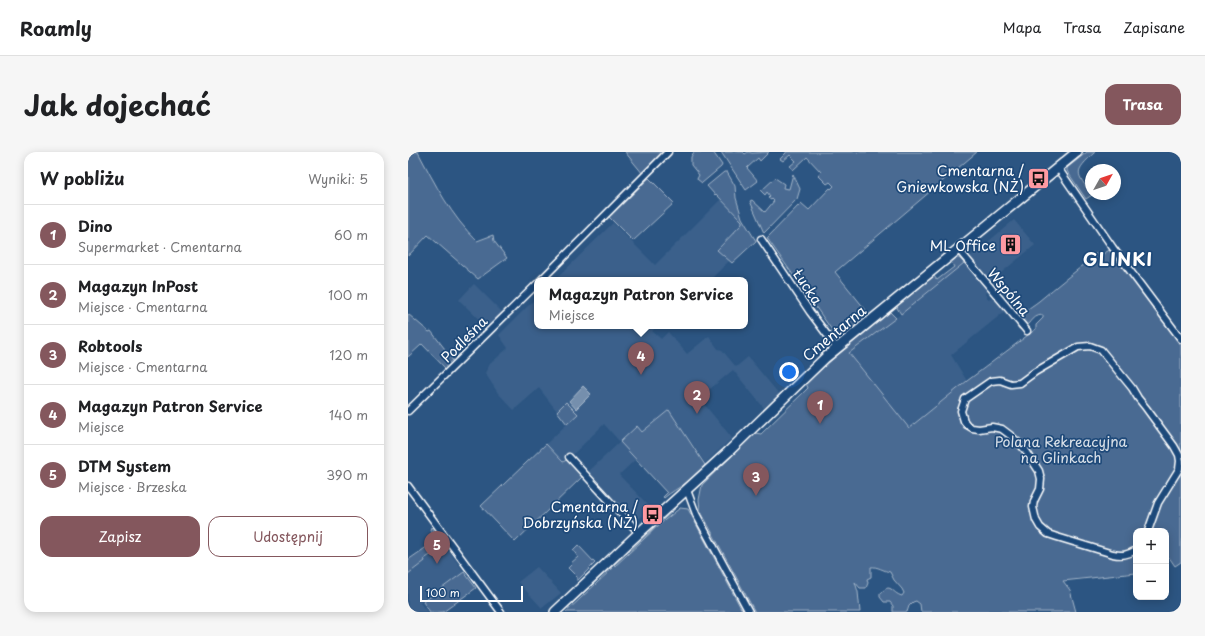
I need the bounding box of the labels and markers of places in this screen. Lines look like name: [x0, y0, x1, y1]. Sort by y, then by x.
place label: Cmentarna / Gniewkowska (NŻ): [896, 160, 1024, 197]
bus stop icon: Cmentarna / Gniewkowska (NŻ): [1026, 165, 1052, 191]
building icon: ML Office: [998, 232, 1024, 258]
place label: ML Office: [930, 235, 996, 256]
pin: 4: [628, 342, 654, 375]
pin: 2: [684, 381, 710, 414]
pin: 1: [807, 391, 833, 424]
pin: 3: [743, 463, 769, 496]
place label: Cmentarna / Dobrzyńska (NŻ): [523, 496, 638, 533]
bus stop icon: Cmentarna / Dobrzyńska (NŻ): [640, 501, 666, 527]
pin: 5: [424, 531, 450, 564]

